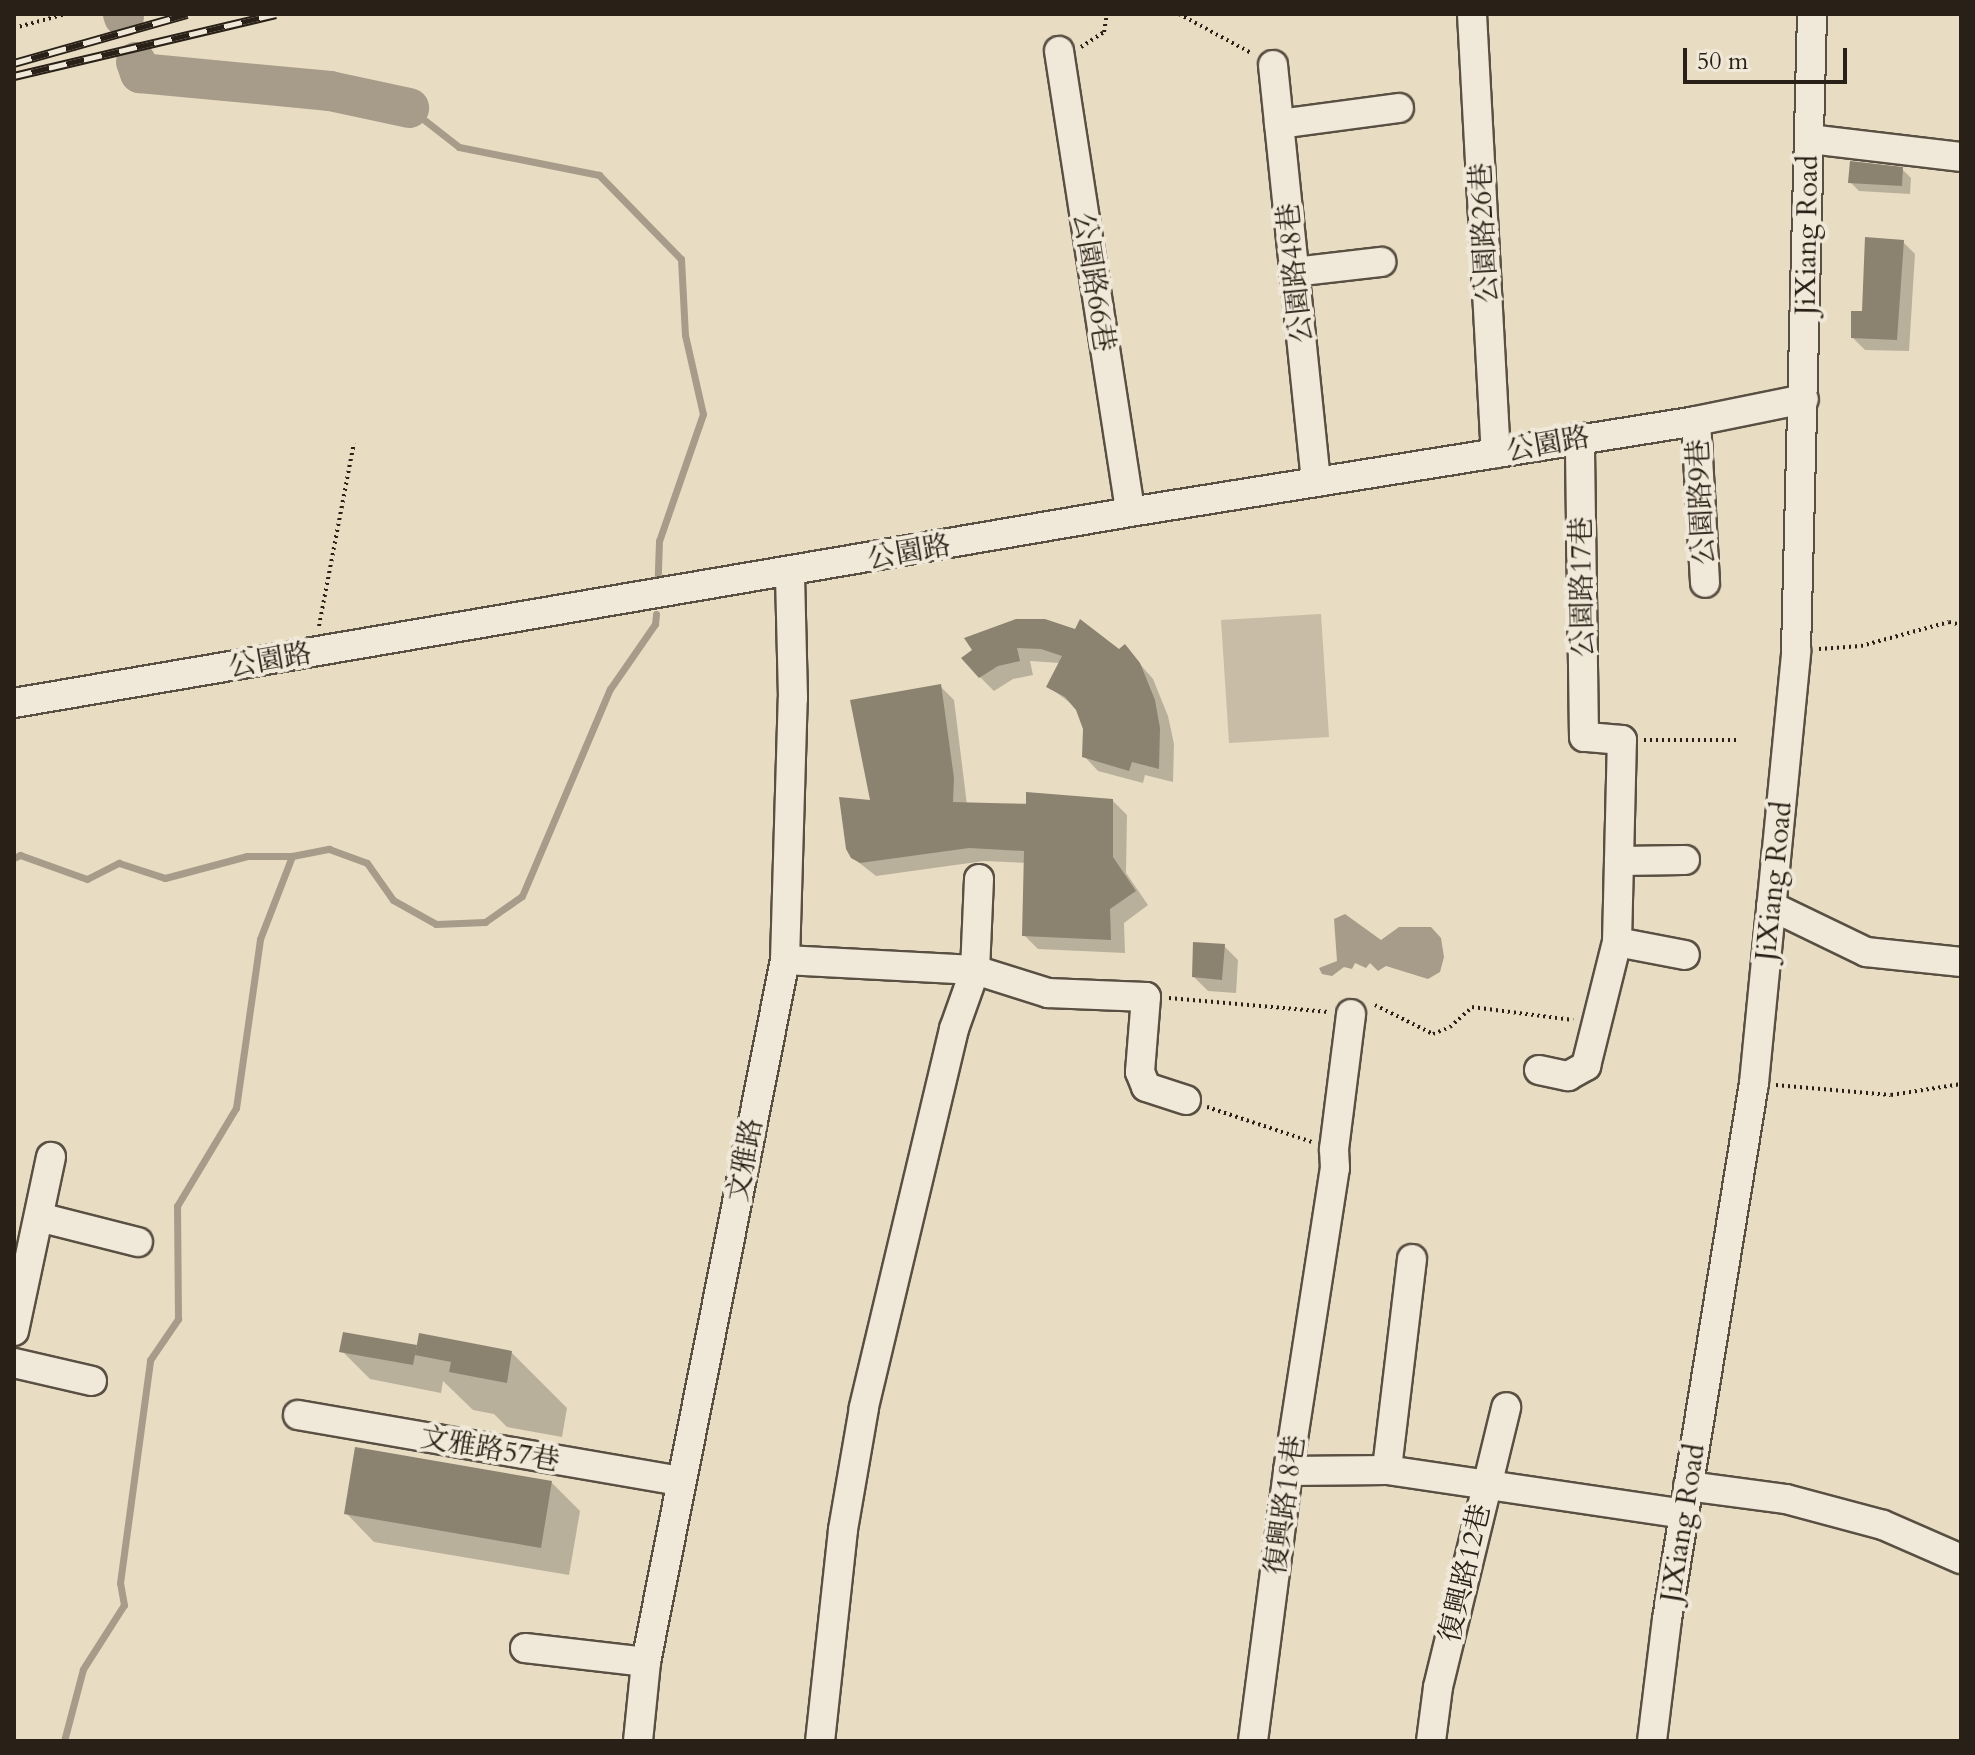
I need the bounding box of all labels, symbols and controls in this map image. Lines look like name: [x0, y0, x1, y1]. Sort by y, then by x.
scale bar: [1687, 32, 1851, 82]
text: 50 m: [1697, 45, 1748, 78]
street label: JiXiang Road: [1789, 155, 1825, 315]
street label: 公園路26巷: [1464, 162, 1504, 304]
street label: 公園路48巷: [1271, 201, 1319, 345]
street label: 公園路66巷: [1066, 210, 1122, 354]
street label: 公園路: [1504, 420, 1592, 468]
street label: 公園路9巷: [1681, 438, 1721, 566]
street label: 公園路17巷: [1564, 516, 1600, 658]
street label: 公園路: [865, 528, 953, 576]
street label: 公園路: [226, 636, 314, 684]
street label: JiXiang Road: [1749, 800, 1799, 962]
street label: 文雅路: [720, 1116, 770, 1204]
street label: 文雅路57巷: [418, 1420, 562, 1478]
street label: 復興路18巷: [1259, 1433, 1311, 1577]
street label: JiXiang Road: [1654, 1441, 1712, 1605]
street label: 復興路12巷: [1433, 1501, 1497, 1645]

